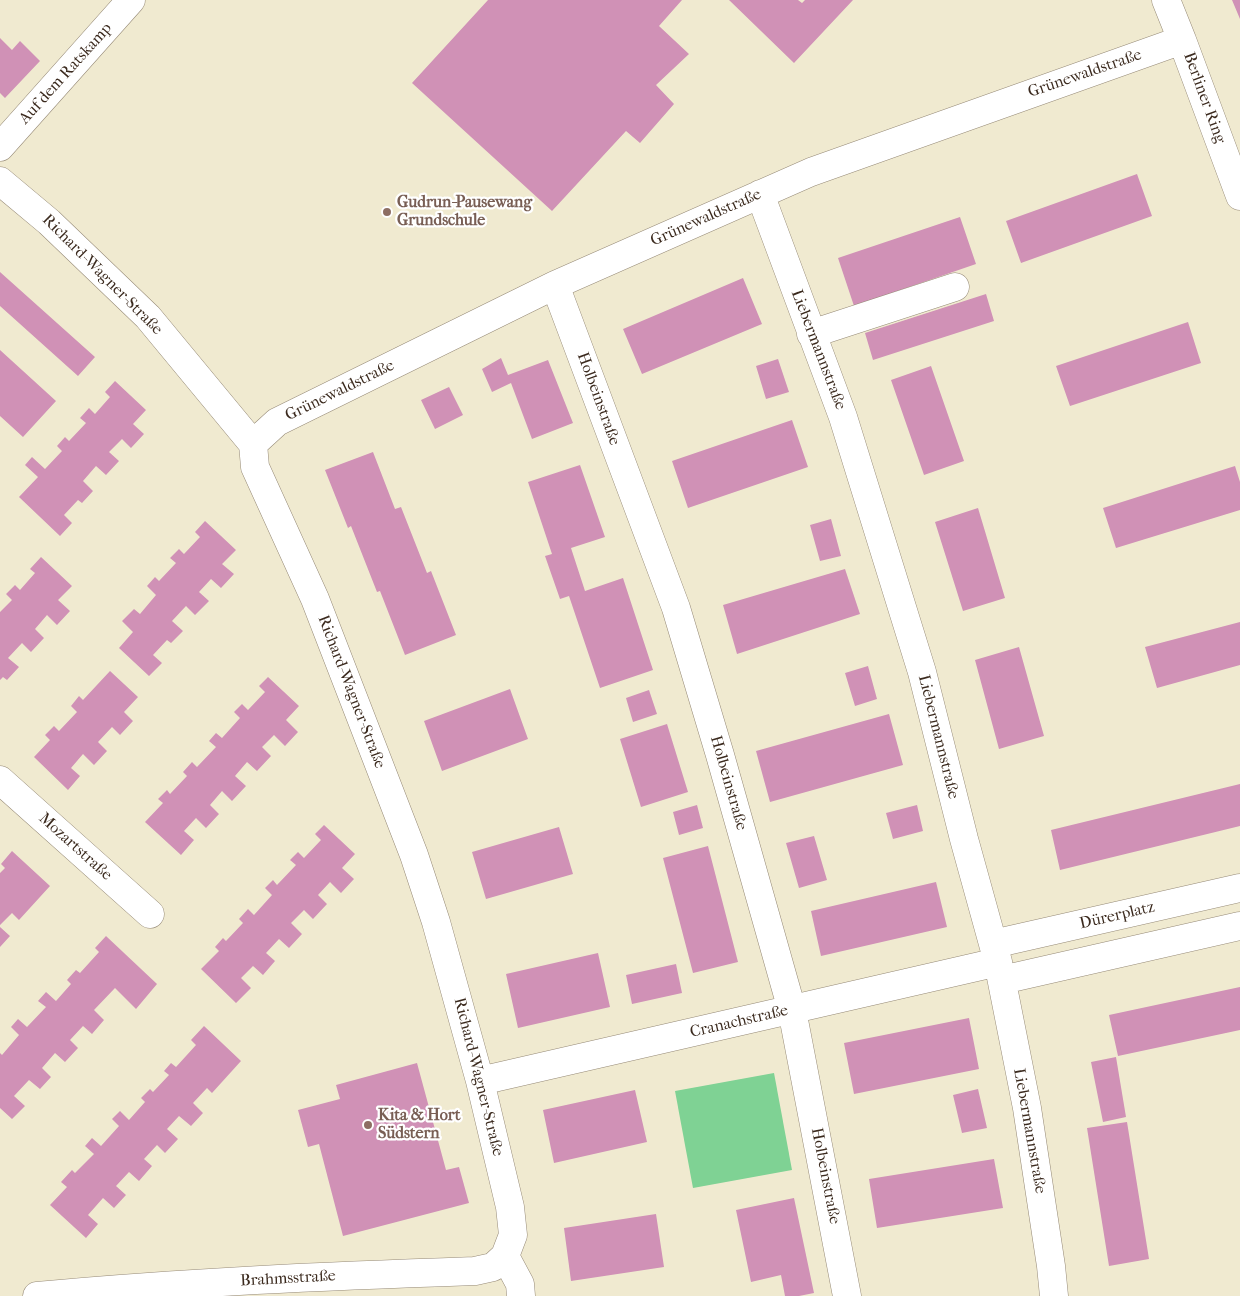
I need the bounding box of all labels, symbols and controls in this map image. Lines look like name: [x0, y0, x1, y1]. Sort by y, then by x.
street label: Auf dem Ratskamp: [15, 19, 117, 129]
street label: Grünewaldstraße: [1026, 46, 1144, 102]
street label: Berliner Ring: [1179, 50, 1229, 146]
street label: Grünewaldstraße: [648, 185, 764, 251]
place label: Gudrun-Pausewang Grundschule: [397, 193, 532, 231]
marker: Gudrun-Pausewang Grundschule: [381, 206, 393, 218]
street label: Richard-Wagner-Straße: [38, 211, 166, 339]
street label: Liebermannstraße: [786, 287, 850, 413]
street label: Holbeinstraße: [572, 350, 624, 448]
street label: Grünewaldstraße: [282, 356, 398, 426]
street label: Richard-Wagner-Straße: [313, 613, 389, 771]
street label: Liebermannstraße: [913, 673, 963, 801]
street label: Holbeinstraße: [705, 733, 751, 833]
street label: Mozartstraße: [34, 809, 116, 885]
street label: Dürerplatz: [1078, 898, 1156, 934]
street label: Richard-Wagner-Straße: [449, 996, 507, 1158]
street label: Cranachstraße: [688, 1001, 790, 1043]
street label: Liebermannstraße: [1009, 1067, 1049, 1195]
place label: Kita & Hort Südstern: [378, 1106, 460, 1144]
marker: Kita & Hort Südstern: [362, 1119, 374, 1131]
street label: Holbeinstraße: [806, 1126, 844, 1226]
street label: Brahmsstraße: [240, 1267, 336, 1291]

